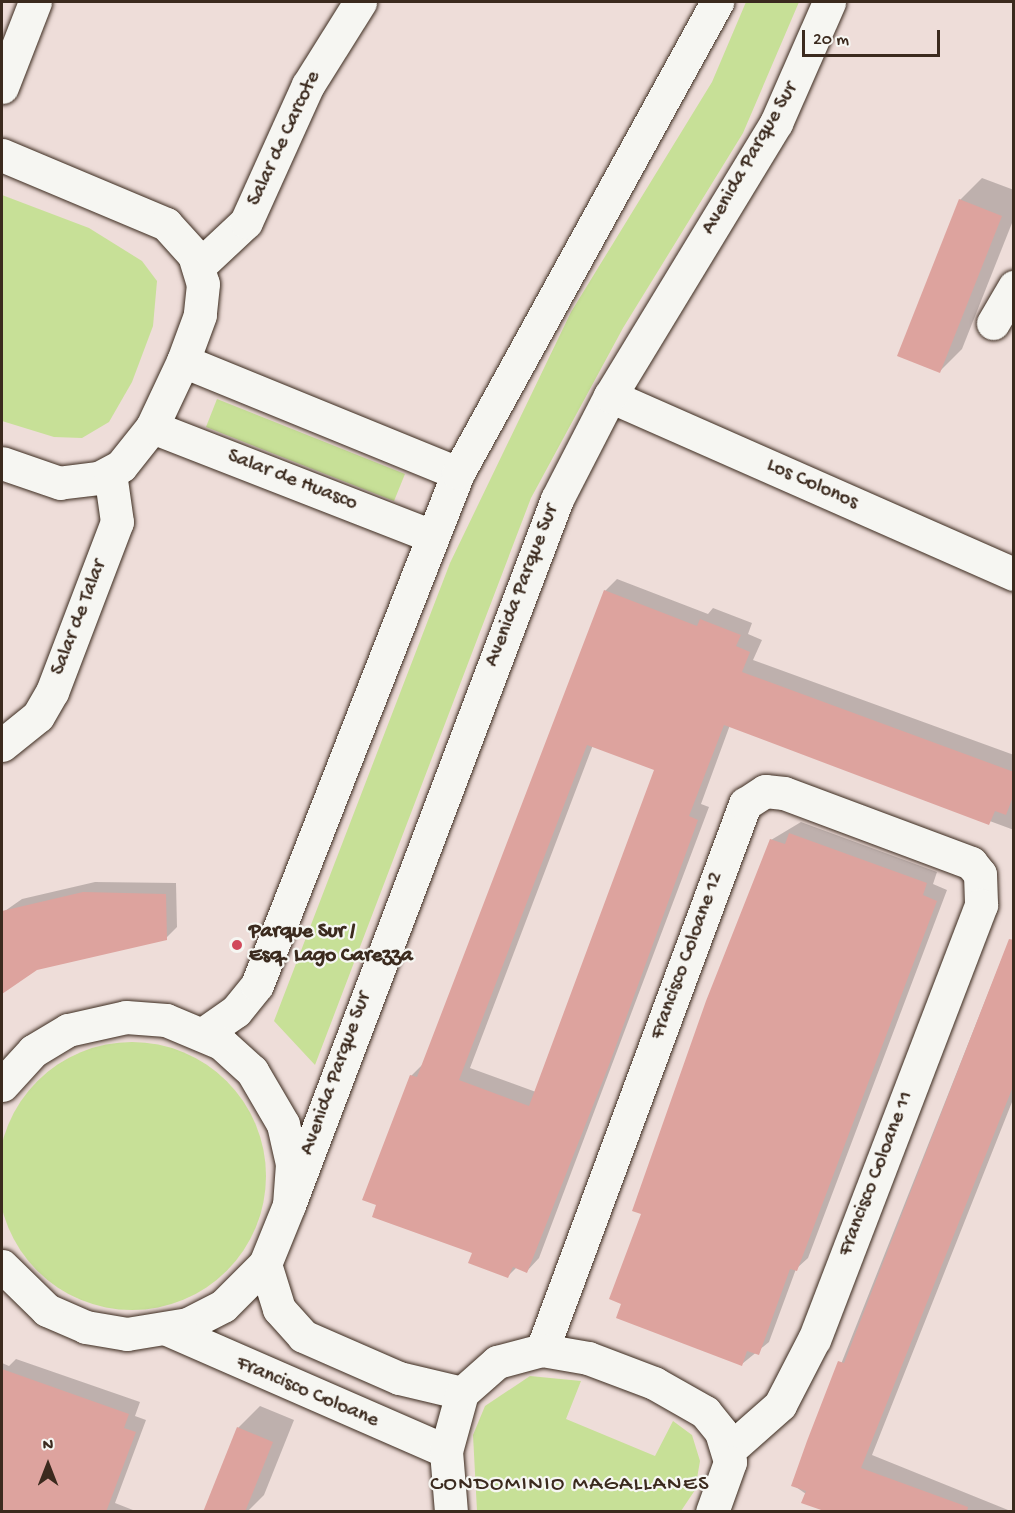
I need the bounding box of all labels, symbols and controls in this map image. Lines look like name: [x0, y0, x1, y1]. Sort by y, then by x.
scale bar: [805, 18, 943, 56]
text: 20 m: [813, 30, 849, 51]
street label: Salar de Carcote: [243, 67, 327, 211]
street label: Avenida Parque Sur: [697, 78, 805, 240]
street label: Salar de Huasco: [223, 445, 361, 517]
street label: Los Colonos: [762, 454, 862, 516]
street label: Avenida Parque Sur: [480, 501, 566, 671]
street label: Salar de Talar: [46, 557, 114, 679]
street label: Francisco Coloane 12: [646, 869, 730, 1043]
place label: Parque Sur / Esq. Lago Carezza: [249, 920, 413, 970]
marker: Parque Sur / Esq. Lago Carezza: [230, 938, 244, 952]
street label: Avenida Parque Sur: [296, 989, 378, 1159]
street label: Francisco Coloane 11: [834, 1088, 920, 1260]
street label: Francisco Coloane: [232, 1352, 382, 1434]
north arrow: [18, 1435, 78, 1495]
text: N: [43, 1437, 53, 1456]
district label: CONDOMINIO MAGALLANES: [430, 1473, 710, 1499]

